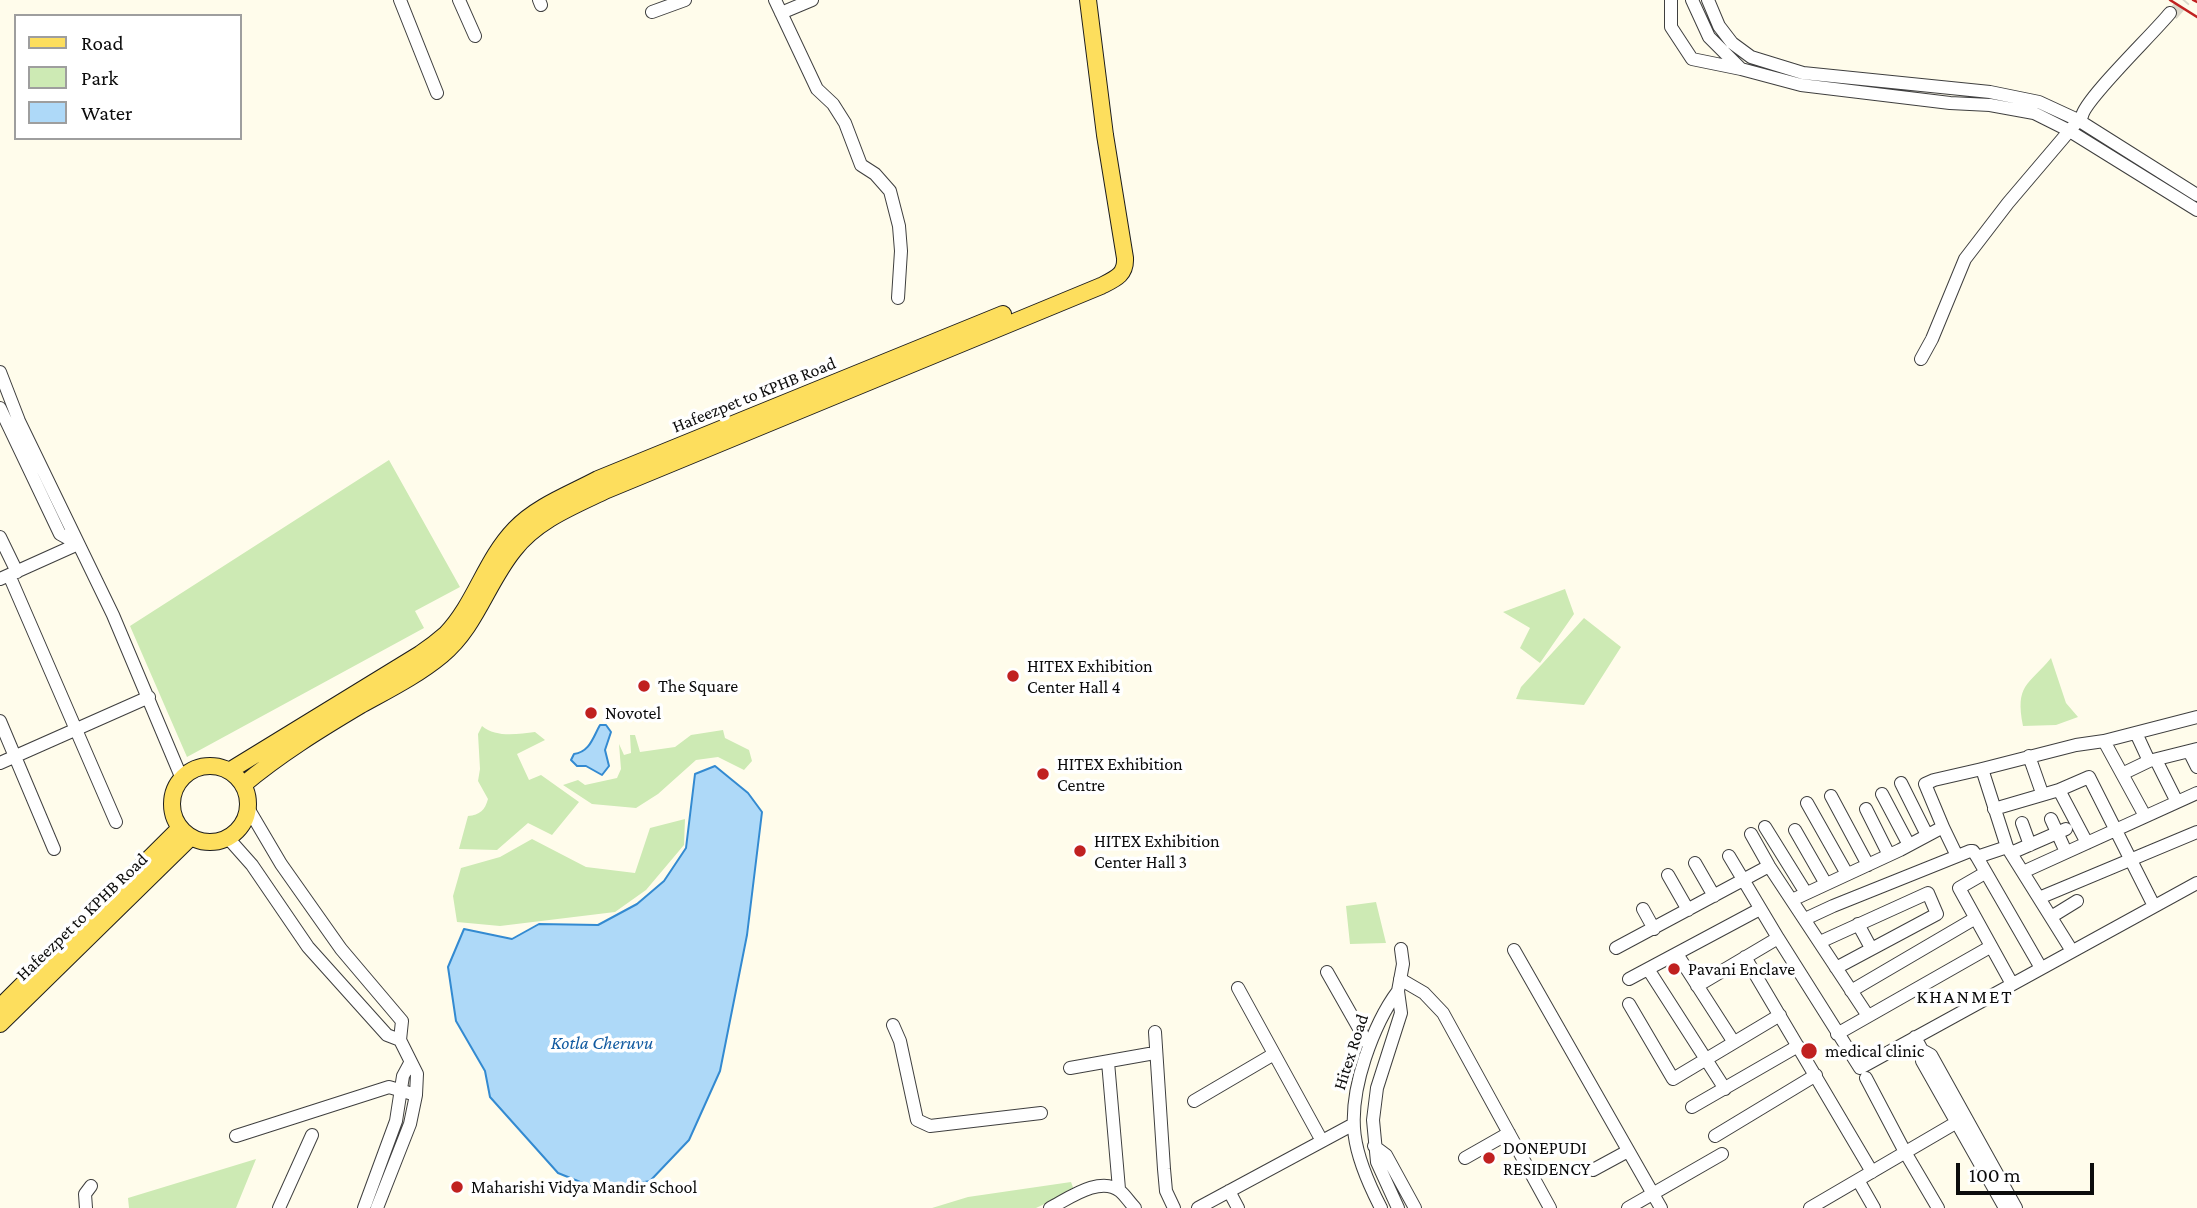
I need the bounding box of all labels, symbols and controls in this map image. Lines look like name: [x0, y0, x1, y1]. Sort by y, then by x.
legend: [14, 14, 242, 140]
text: Road: [81, 31, 124, 55]
text: Park: [81, 66, 118, 90]
text: Water: [81, 101, 133, 125]
street label: Hafeezpet to KPHB Road: [669, 352, 839, 438]
place label: HITEX Exhibition Center Hall 4: [1027, 655, 1153, 698]
marker: HITEX Exhibition Center Hall 4: [1005, 668, 1021, 684]
place label: The Square: [658, 675, 738, 697]
marker: The Square: [636, 678, 652, 694]
place label: Novotel: [605, 702, 661, 724]
marker: Novotel: [583, 705, 599, 721]
place label: HITEX Exhibition Centre: [1057, 753, 1183, 796]
marker: HITEX Exhibition Centre: [1035, 766, 1051, 782]
place label: HITEX Exhibition Center Hall 3: [1094, 830, 1220, 872]
marker: HITEX Exhibition Center Hall 3: [1072, 843, 1088, 859]
street label: Hafeezpet to KPHB Road: [12, 849, 152, 985]
place label: Pavani Enclave: [1688, 958, 1795, 980]
marker: Pavani Enclave: [1666, 961, 1682, 977]
district label: KHANMET: [1917, 986, 2013, 1008]
street label: Hitex Road: [1329, 1011, 1373, 1093]
water label: Kotla Cheruvu: [551, 1032, 653, 1054]
place label: medical clinic: [1825, 1040, 1924, 1062]
marker: medical clinic: [1799, 1041, 1819, 1061]
place label: DONEPUDI RESIDENCY: [1503, 1137, 1590, 1180]
scale bar: [1959, 1148, 2097, 1192]
marker: DONEPUDI RESIDENCY: [1481, 1150, 1497, 1166]
text: 100 m: [1969, 1163, 2021, 1187]
place label: Maharishi Vidya Mandir School: [471, 1176, 697, 1198]
marker: Maharishi Vidya Mandir School: [449, 1179, 465, 1195]

